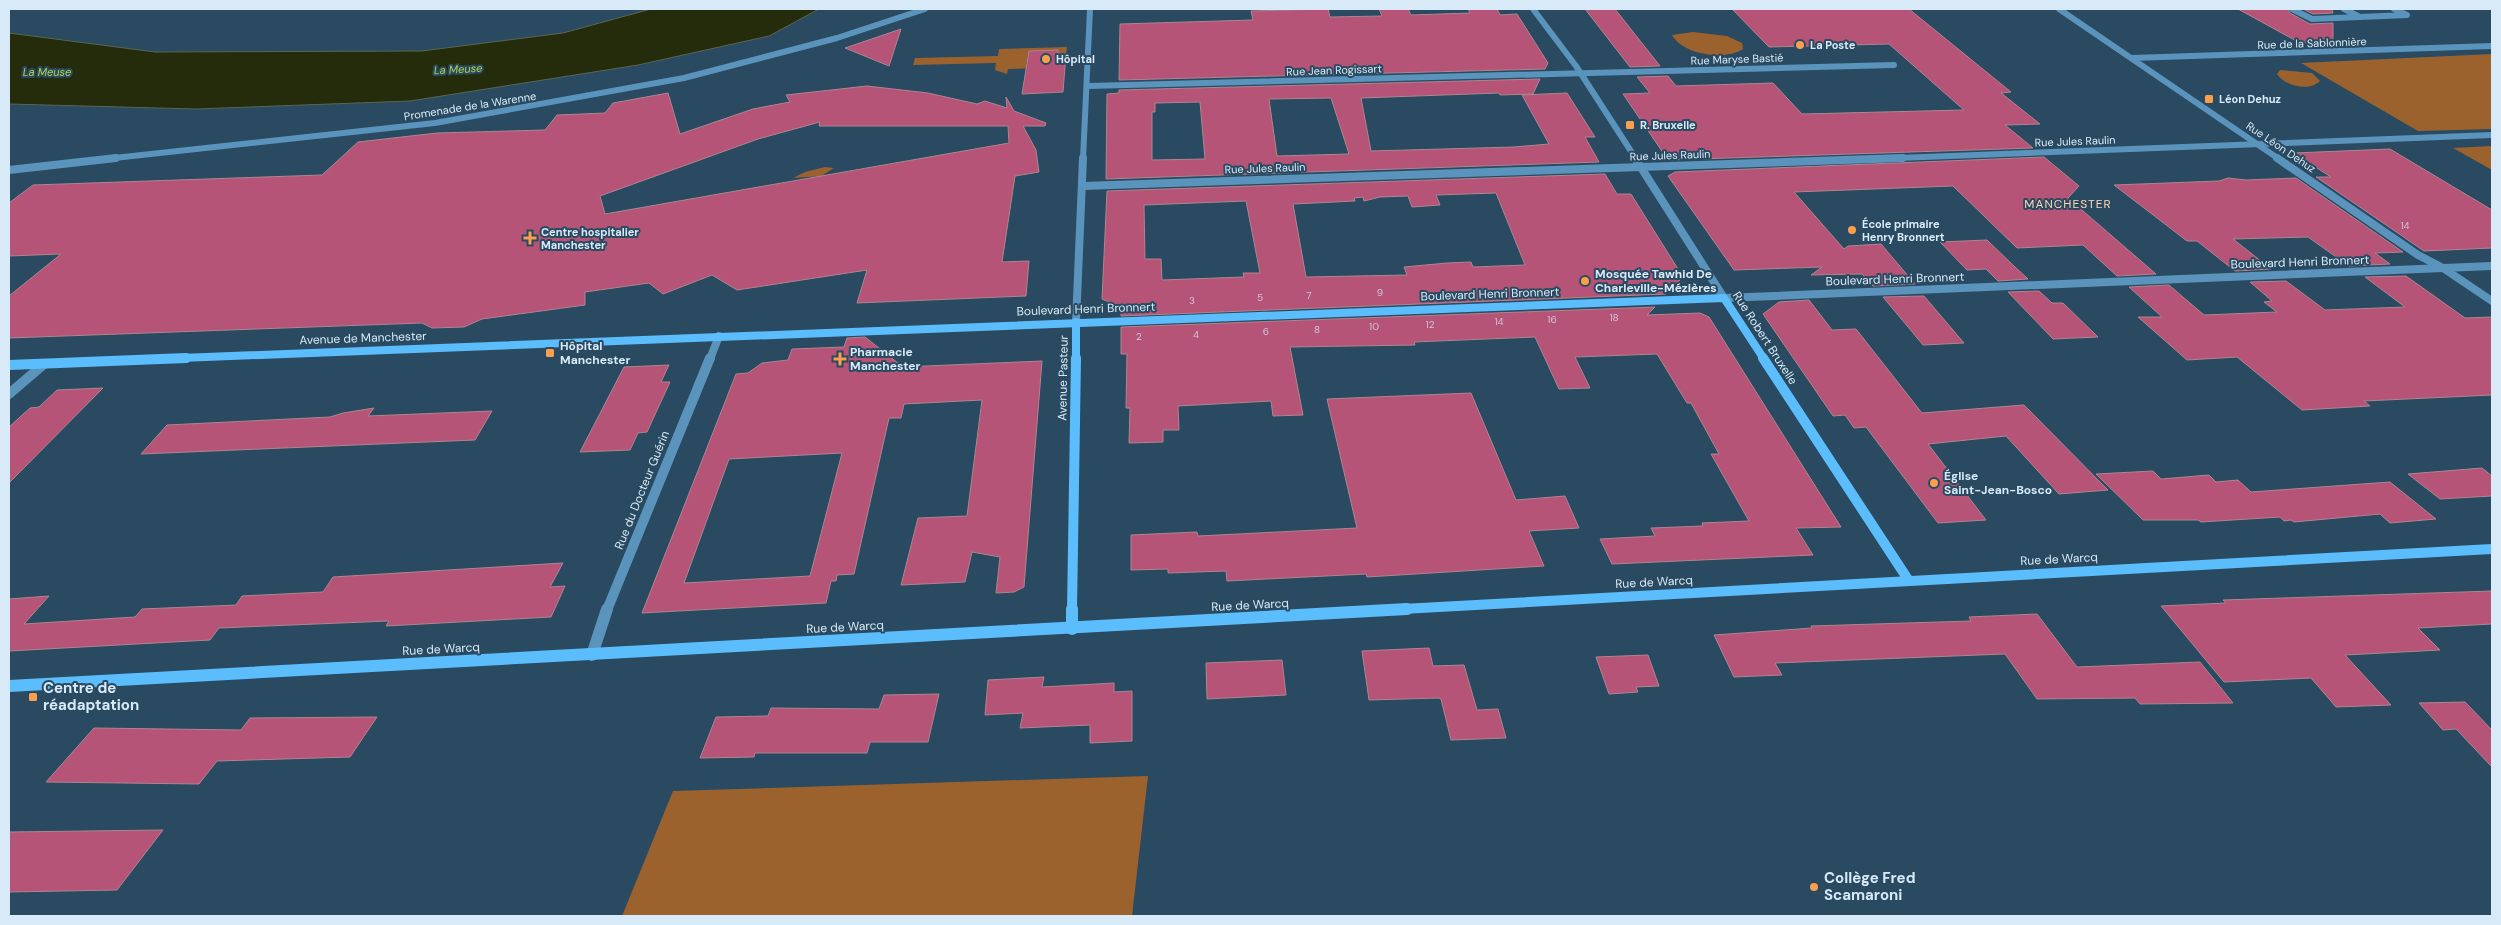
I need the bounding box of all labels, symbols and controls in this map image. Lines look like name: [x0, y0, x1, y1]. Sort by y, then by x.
street label: Rue de la Sablonnière: [2257, 34, 2367, 52]
place label: La Poste: [1810, 38, 1856, 52]
marker: La Poste: [1794, 39, 1806, 51]
street label: Rue Maryse Bastié: [1690, 50, 1784, 68]
place label: Hôpital: [1056, 52, 1095, 66]
marker: Hôpital: [1040, 53, 1052, 65]
water label: La Meuse: [433, 61, 483, 77]
street label: Rue Jean Rogissart: [1286, 61, 1382, 79]
water label: La Meuse: [23, 65, 71, 79]
street label: Promenade de la Warenne: [403, 89, 537, 123]
place label: Léon Dehuz: [2219, 92, 2281, 106]
marker: Léon Dehuz: [2203, 93, 2215, 105]
place label: R. Bruxelle: [1640, 118, 1696, 132]
marker: R. Bruxelle: [1624, 119, 1636, 131]
street label: Rue Léon Dehuz: [2243, 119, 2319, 175]
street label: Rue Jules Raulin: [2034, 133, 2116, 149]
street label: Rue Jules Raulin: [1629, 147, 1711, 163]
street label: Rue Jules Raulin: [1224, 160, 1306, 176]
district label: MANCHESTER: [2024, 196, 2112, 212]
place label: École primaire Henry Bronnert: [1862, 217, 1945, 244]
house number: 14: [2400, 219, 2410, 232]
marker: École primaire Henry Bronnert: [1846, 224, 1858, 236]
place label: Centre hospitalier Manchester: [541, 225, 639, 252]
marker: Centre hospitalier Manchester: [523, 231, 537, 245]
street label: Boulevard Henri Bronnert: [2230, 252, 2370, 272]
place label: Mosquée Tawhid De Charleville-Mézières: [1595, 266, 1717, 296]
street label: Boulevard Henri Bronnert: [1825, 269, 1965, 289]
marker: Mosquée Tawhid De Charleville-Mézières: [1579, 275, 1591, 287]
street label: Boulevard Henri Bronnert: [1420, 284, 1560, 304]
house number: 9: [1377, 286, 1383, 299]
street label: Rue Robert Bruxelle: [1729, 288, 1801, 388]
house number: 7: [1306, 289, 1312, 302]
house number: 5: [1257, 291, 1263, 304]
house number: 3: [1189, 294, 1195, 307]
street label: Boulevard Henri Bronnert: [1016, 299, 1156, 319]
house number: 18: [1609, 311, 1619, 324]
house number: 16: [1547, 313, 1557, 326]
house number: 14: [1494, 315, 1504, 328]
house number: 12: [1426, 318, 1435, 331]
house number: 10: [1369, 320, 1379, 333]
house number: 8: [1314, 323, 1320, 336]
house number: 6: [1263, 325, 1269, 338]
street label: Avenue de Manchester: [299, 328, 427, 348]
house number: 4: [1193, 328, 1199, 341]
house number: 2: [1136, 330, 1142, 343]
street label: Avenue Pasteur: [1054, 335, 1072, 421]
place label: Hôpital Manchester: [560, 338, 630, 368]
place label: Pharmacie Manchester: [850, 344, 920, 374]
marker: Hôpital Manchester: [544, 347, 556, 359]
marker: Pharmacie Manchester: [834, 353, 846, 365]
street label: Rue du Docteur Guérin: [611, 428, 673, 552]
place label: Église Saint-Jean-Bosco: [1944, 468, 2052, 498]
marker: Église Saint-Jean-Bosco: [1928, 477, 1940, 489]
street label: Rue de Warcq: [2020, 549, 2098, 569]
street label: Rue de Warcq: [1615, 572, 1693, 592]
street label: Rue de Warcq: [1211, 595, 1289, 615]
street label: Rue de Warcq: [806, 617, 884, 637]
street label: Rue de Warcq: [402, 639, 480, 659]
place label: Centre de réadaptation: [43, 678, 139, 715]
marker: Centre de réadaptation: [27, 691, 39, 703]
place label: Collège Fred Scamaroni: [1824, 868, 1915, 905]
marker: Collège Fred Scamaroni: [1808, 881, 1820, 893]

